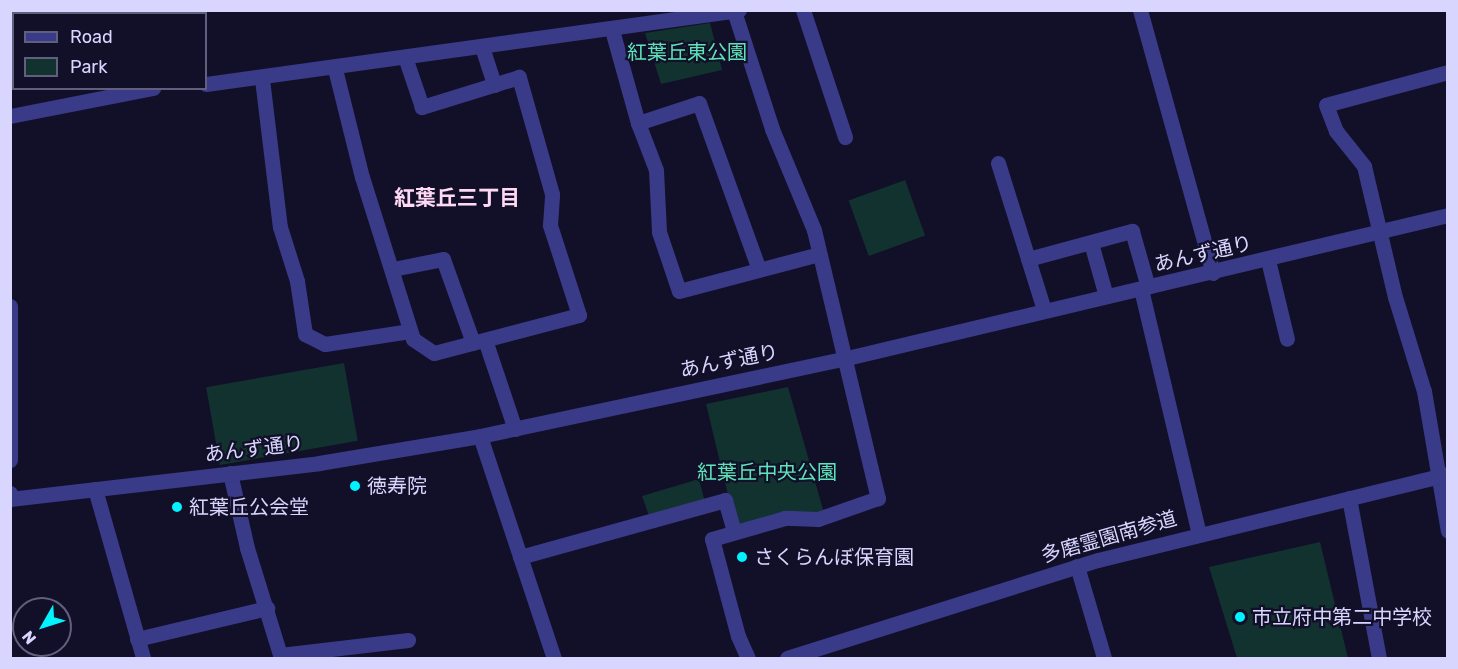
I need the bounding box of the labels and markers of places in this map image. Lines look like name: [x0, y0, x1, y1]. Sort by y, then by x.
place label: 徳寿院: [367, 474, 427, 498]
marker: 徳寿院: [348, 479, 362, 493]
place label: 紅葉丘公会堂: [189, 495, 309, 519]
marker: 紅葉丘公会堂: [170, 500, 184, 514]
place label: さくらんぼ保育園: [754, 545, 914, 569]
marker: さくらんぼ保育園: [735, 550, 749, 564]
place label: 市立府中第二中学校: [1252, 605, 1432, 629]
marker: 市立府中第二中学校: [1233, 610, 1247, 624]

